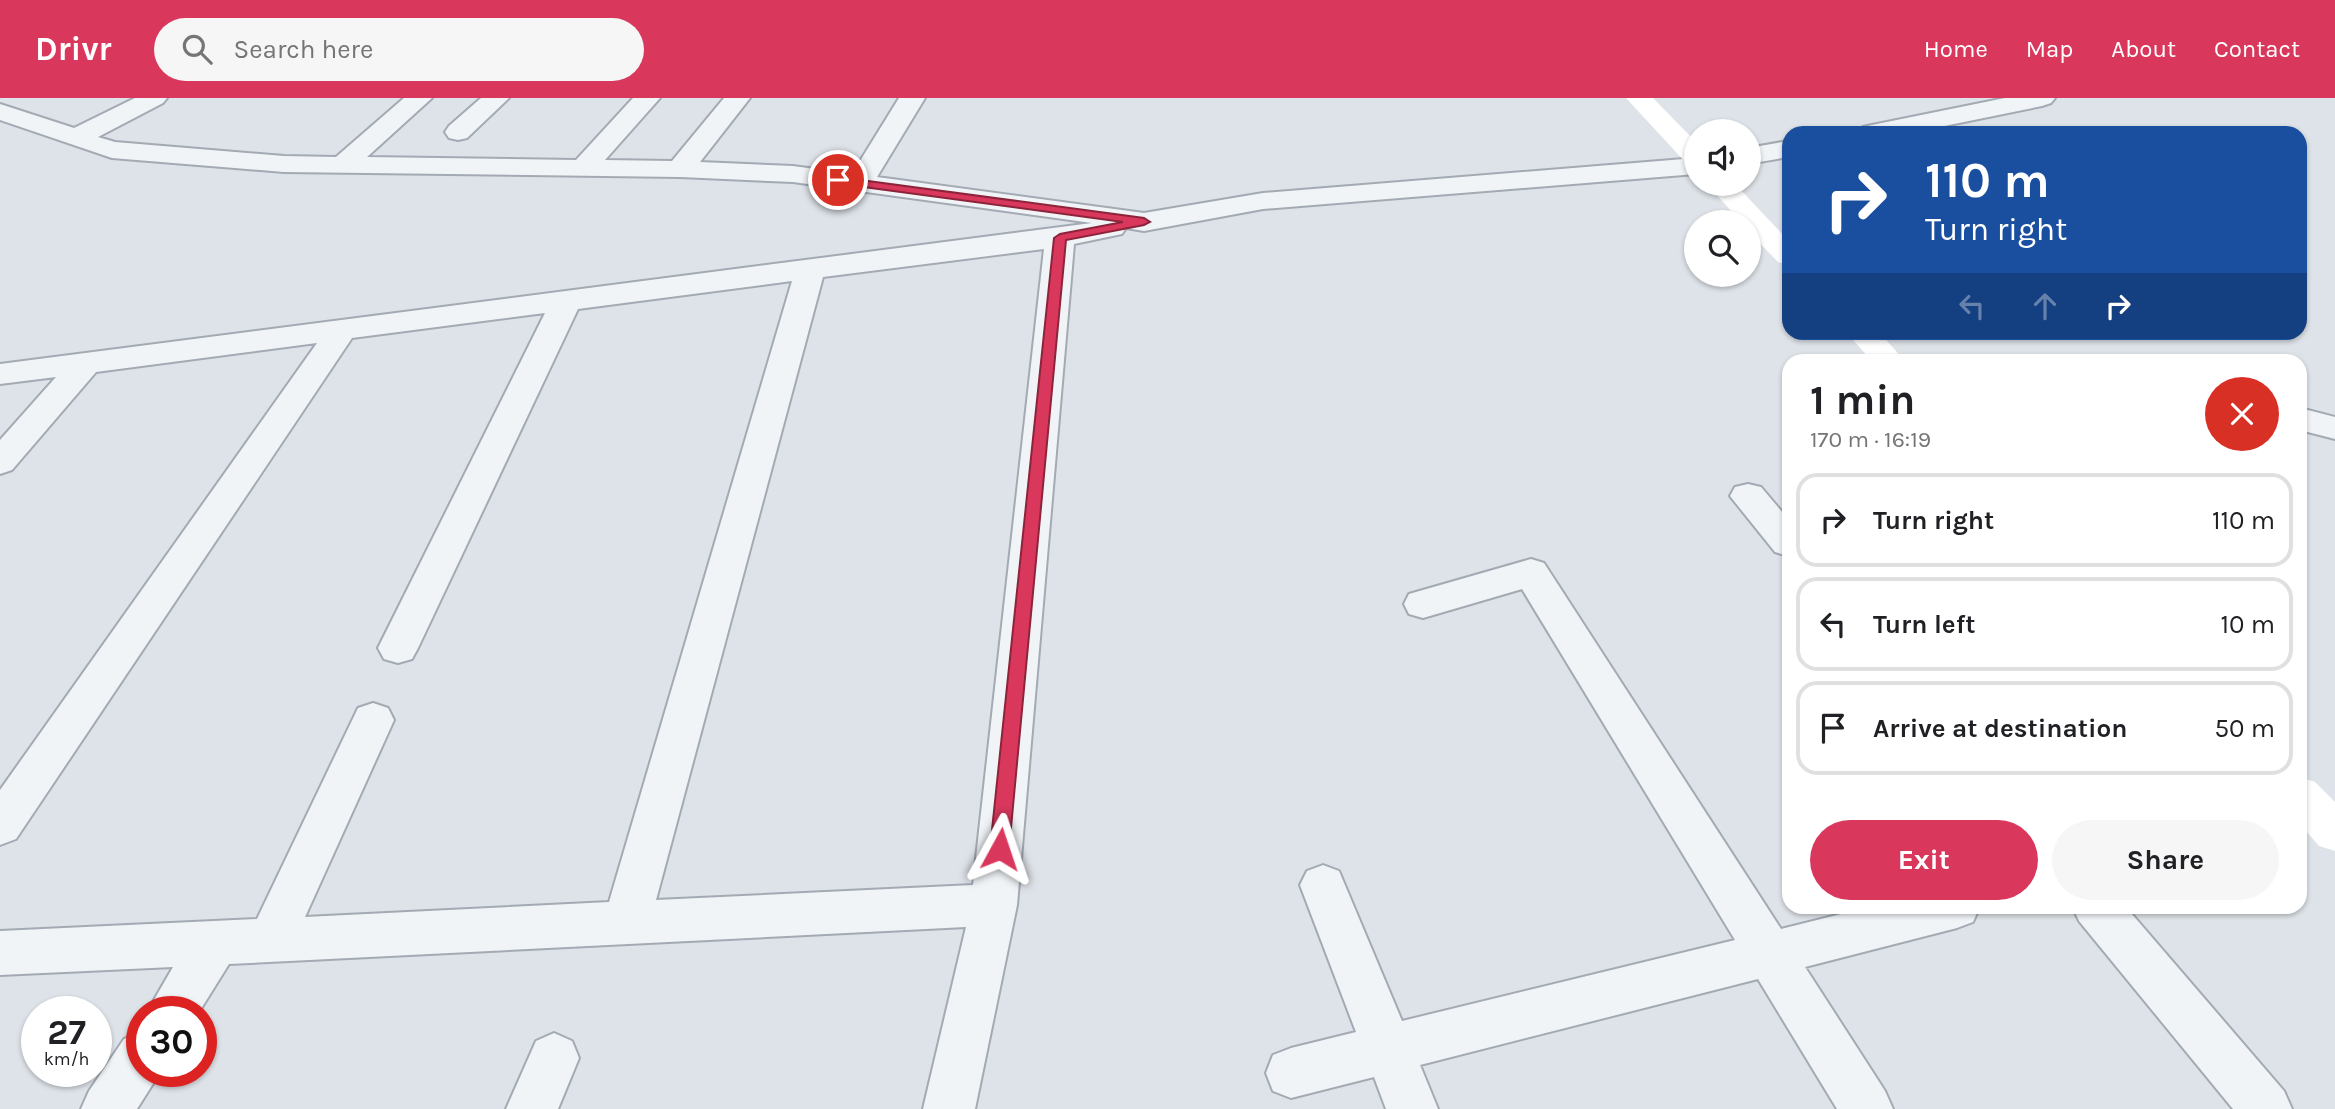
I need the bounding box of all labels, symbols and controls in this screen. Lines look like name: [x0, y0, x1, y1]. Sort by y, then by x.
search box: [154, 18, 644, 81]
text: Drivr: [35, 30, 112, 68]
icon: search: [178, 30, 216, 68]
text: Search here: [234, 34, 373, 65]
text: Home: [1924, 35, 1988, 63]
text: Map: [2026, 35, 2073, 63]
text: About: [2111, 35, 2176, 63]
text: Contact: [2214, 35, 2300, 63]
map controls: [1684, 119, 1761, 287]
button: sound: [1684, 119, 1761, 196]
pin: [808, 150, 868, 210]
text: 110 m: [1925, 152, 2050, 209]
icon: right: [1810, 154, 1901, 245]
icon: arrive: [819, 161, 857, 199]
button: search: [1684, 210, 1761, 287]
text: Turn right: [1925, 211, 2067, 248]
icon: left: [1953, 287, 1991, 325]
icon: ahead: [2026, 287, 2064, 325]
icon: right: [2099, 287, 2137, 325]
text: 1 min: [1810, 375, 1915, 425]
button: close: [2205, 377, 2279, 451]
text: 170 m · 16:19: [1810, 426, 1931, 453]
icon: right: [1814, 501, 1852, 539]
text: Turn right: [1873, 505, 1994, 536]
text: 110 m: [2212, 505, 2275, 536]
icon: left: [1814, 605, 1852, 643]
text: Turn left: [1873, 609, 1975, 640]
text: 10 m: [2220, 609, 2275, 640]
icon: arrive: [1814, 709, 1852, 747]
text: Arrive at destination: [1873, 713, 2127, 744]
text: 50 m: [2214, 713, 2275, 744]
position arrow: [963, 812, 1037, 886]
button: Exit: [1810, 820, 2038, 900]
button: Share: [2052, 820, 2279, 900]
speed limit sign: 30: [126, 996, 217, 1087]
text: 27: [47, 1012, 86, 1053]
text: km/h: [44, 1048, 89, 1070]

